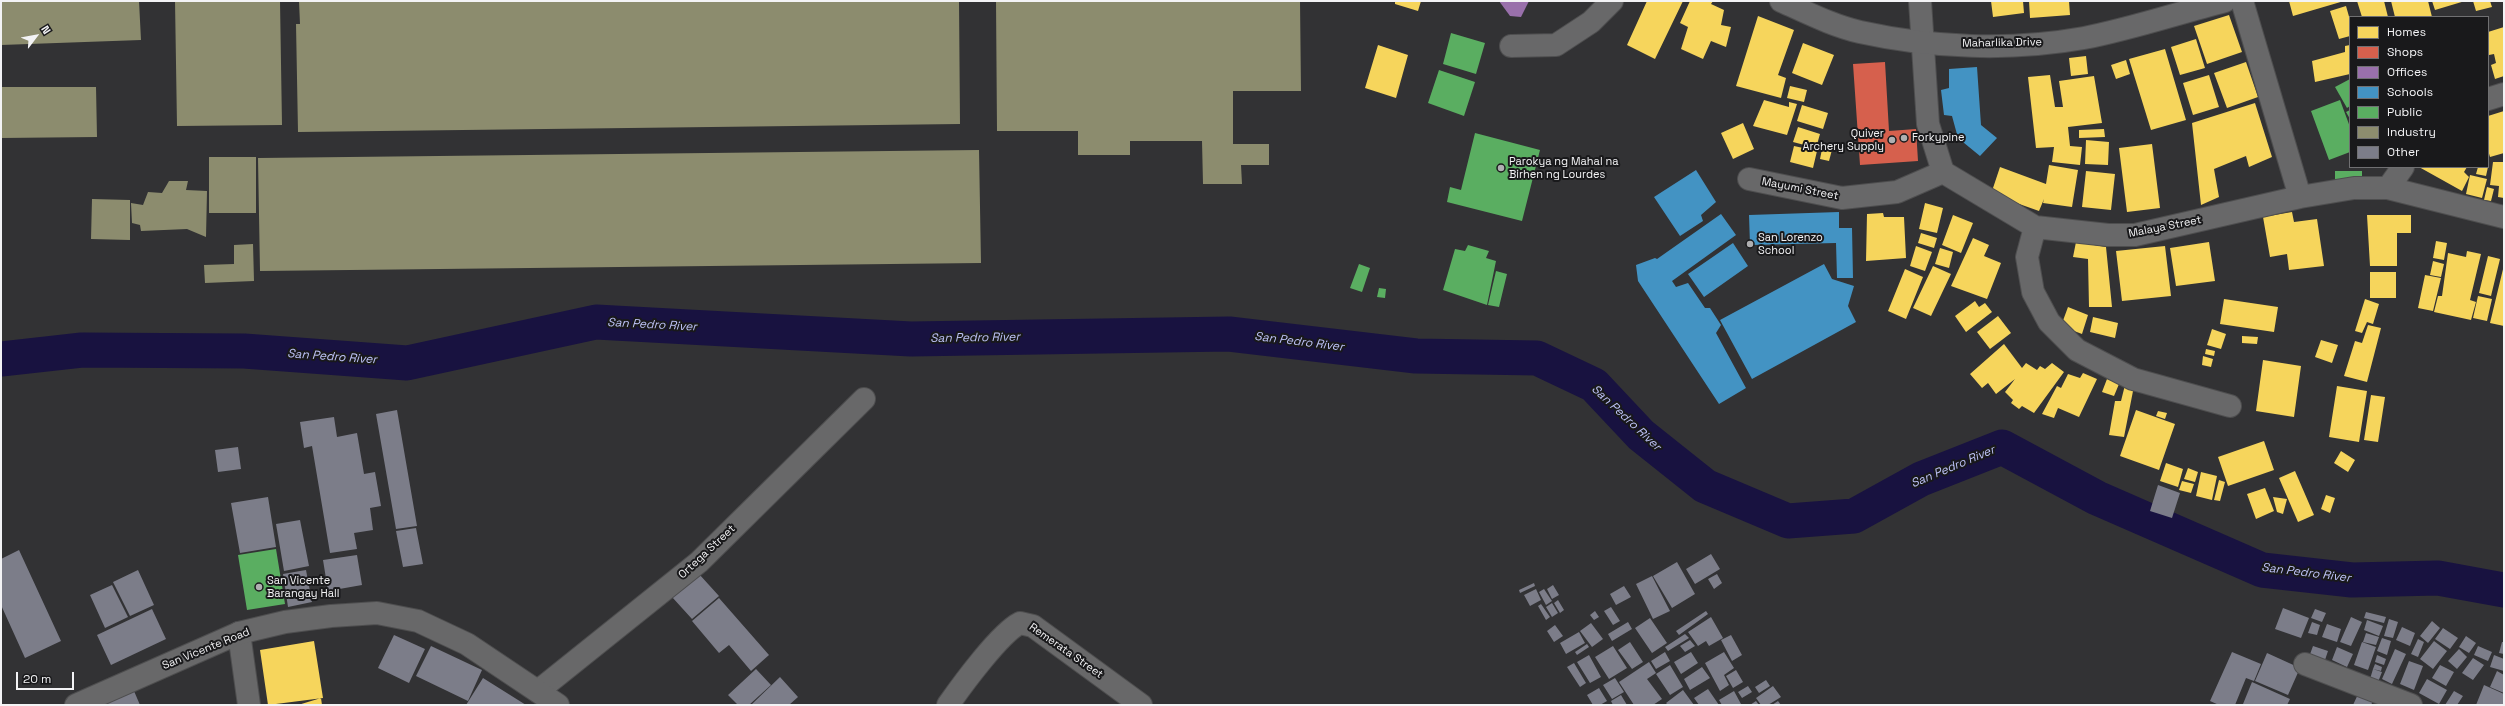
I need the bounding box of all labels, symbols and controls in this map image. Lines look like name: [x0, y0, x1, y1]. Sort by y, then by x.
north arrow: [16, 16, 56, 56]
legend: [2349, 16, 2489, 168]
text: N: [38, 23, 54, 36]
text: Homes: [2387, 24, 2426, 40]
street label: Maharlika Drive: [1962, 36, 2042, 50]
text: Shops: [2387, 44, 2423, 60]
text: Offices: [2387, 64, 2427, 80]
text: Schools: [2387, 84, 2433, 100]
text: Public: [2387, 104, 2422, 120]
text: Industry: [2387, 124, 2436, 140]
place label: Quiver Archery Supply: [1803, 127, 1884, 153]
place label: Forkypine: [1912, 131, 1965, 145]
marker: Forkypine: [1899, 133, 1909, 143]
marker: Quiver Archery Supply: [1887, 135, 1897, 145]
text: Other: [2387, 144, 2420, 160]
place label: Parokya ng Mahal na Birhen ng Lourdes: [1509, 155, 1618, 181]
marker: Parokya ng Mahal na Birhen ng Lourdes: [1496, 163, 1506, 173]
street label: Mayumi Street: [1761, 175, 1839, 203]
street label: Malaya Street: [2127, 213, 2203, 241]
place label: San Lorenzo School: [1758, 231, 1823, 257]
marker: San Lorenzo School: [1745, 239, 1755, 249]
water label: San Pedro River: [607, 315, 697, 335]
water label: San Pedro River: [1254, 329, 1344, 355]
water label: San Pedro River: [930, 330, 1020, 346]
water label: San Pedro River: [287, 347, 377, 367]
water label: San Pedro River: [1588, 382, 1664, 454]
water label: San Pedro River: [1909, 443, 1997, 491]
street label: Ortega Street: [676, 522, 738, 582]
water label: San Pedro River: [2261, 560, 2351, 586]
place label: San Vicente Barangay Hall: [267, 574, 339, 600]
marker: San Vicente Barangay Hall: [254, 582, 264, 592]
street label: Remerata Street: [1027, 621, 1105, 681]
street label: San Vicente Road: [160, 625, 252, 673]
scale bar: [18, 664, 76, 690]
text: 20 m: [23, 671, 51, 687]

